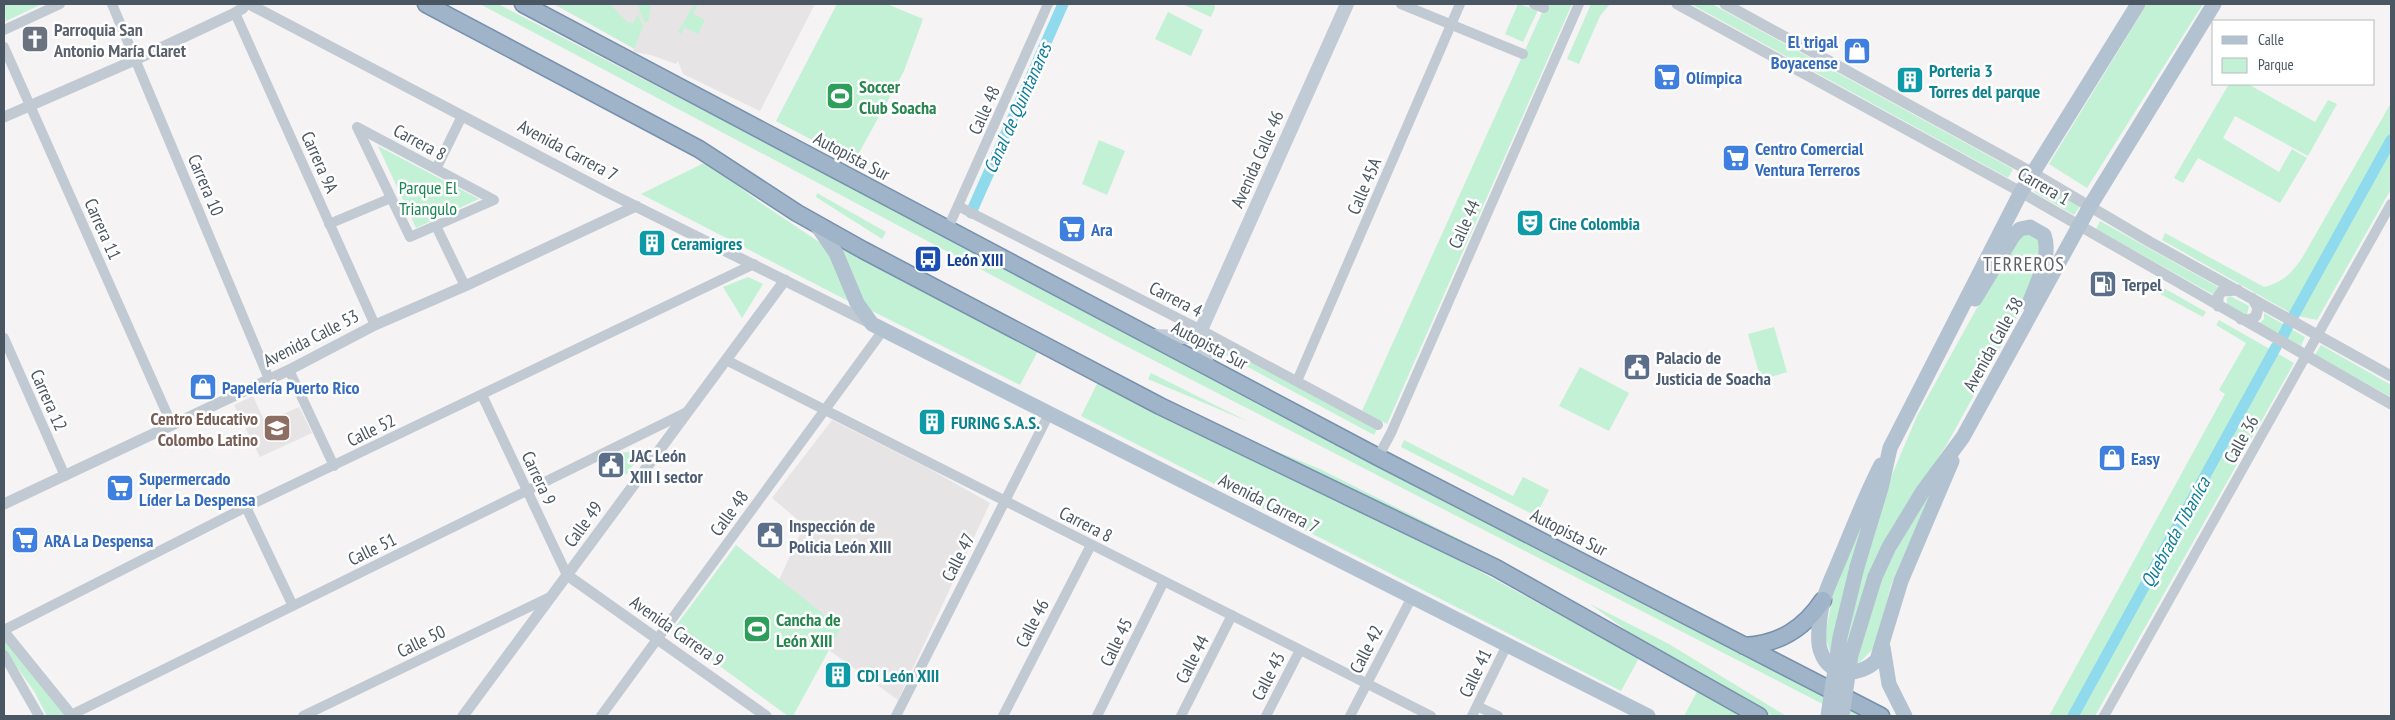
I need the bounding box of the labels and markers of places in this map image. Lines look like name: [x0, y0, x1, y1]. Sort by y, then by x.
place label: Parroquia San Antonio María Claret: [53, 18, 187, 62]
church icon: Parroquia San Antonio María Claret: [20, 24, 50, 54]
place label: El trigal Boyacense: [1771, 30, 1839, 74]
shop icon: El trigal Boyacense: [1842, 36, 1872, 66]
place label: Porteria 3 Torres del parque: [1929, 59, 2040, 103]
supermarket icon: Olímpica: [1652, 62, 1682, 92]
building icon: Porteria 3 Torres del parque: [1895, 65, 1925, 95]
place label: Olímpica: [1686, 66, 1742, 89]
place label: Soccer Club Soacha: [859, 75, 936, 119]
sports icon: Soccer Club Soacha: [825, 81, 855, 111]
place label: Centro Comercial Ventura Terreros: [1754, 137, 1864, 181]
supermarket icon: Centro Comercial Ventura Terreros: [1721, 143, 1751, 173]
theatre icon: Cine Colombia: [1515, 208, 1545, 238]
place label: Cine Colombia: [1549, 212, 1640, 235]
supermarket icon: Ara: [1057, 214, 1087, 244]
place label: Ara: [1090, 218, 1113, 241]
building icon: Ceramigres: [637, 228, 667, 258]
place label: Ceramigres: [671, 232, 742, 255]
bus stop icon: León XIII: [913, 244, 943, 274]
place label: León XIII: [947, 248, 1004, 271]
fuel station icon: Terpel: [2088, 269, 2118, 299]
place label: Terpel: [2122, 273, 2162, 296]
place label: Palacio de Justicia de Soacha: [1655, 346, 1771, 390]
public building icon: Palacio de Justicia de Soacha: [1622, 352, 1652, 382]
shop icon: Papelería Puerto Rico: [188, 372, 218, 402]
place label: Papelería Puerto Rico: [222, 376, 360, 399]
place label: Centro Educativo Colombo Latino: [150, 407, 258, 451]
building icon: FURING S.A.S.: [917, 407, 947, 437]
place label: FURING S.A.S.: [951, 411, 1040, 434]
school or university icon: Centro Educativo Colombo Latino: [262, 413, 292, 443]
shop icon: Easy: [2097, 443, 2127, 473]
place label: JAC León XIII I sector: [629, 444, 704, 488]
place label: Easy: [2131, 447, 2160, 470]
public building icon: JAC León XIII I sector: [596, 450, 626, 480]
place label: Supermercado Líder La Despensa: [139, 467, 255, 511]
supermarket icon: Supermercado Líder La Despensa: [105, 473, 135, 503]
place label: Inspección de Policia León XIII: [789, 514, 892, 558]
public building icon: Inspección de Policia León XIII: [755, 520, 785, 550]
supermarket icon: ARA La Despensa: [10, 525, 40, 555]
place label: ARA La Despensa: [43, 529, 154, 552]
place label: Cancha de León XIII: [776, 608, 841, 652]
sports icon: Cancha de León XIII: [742, 614, 772, 644]
building icon: CDI León XIII: [823, 660, 853, 690]
place label: CDI León XIII: [857, 664, 939, 687]

